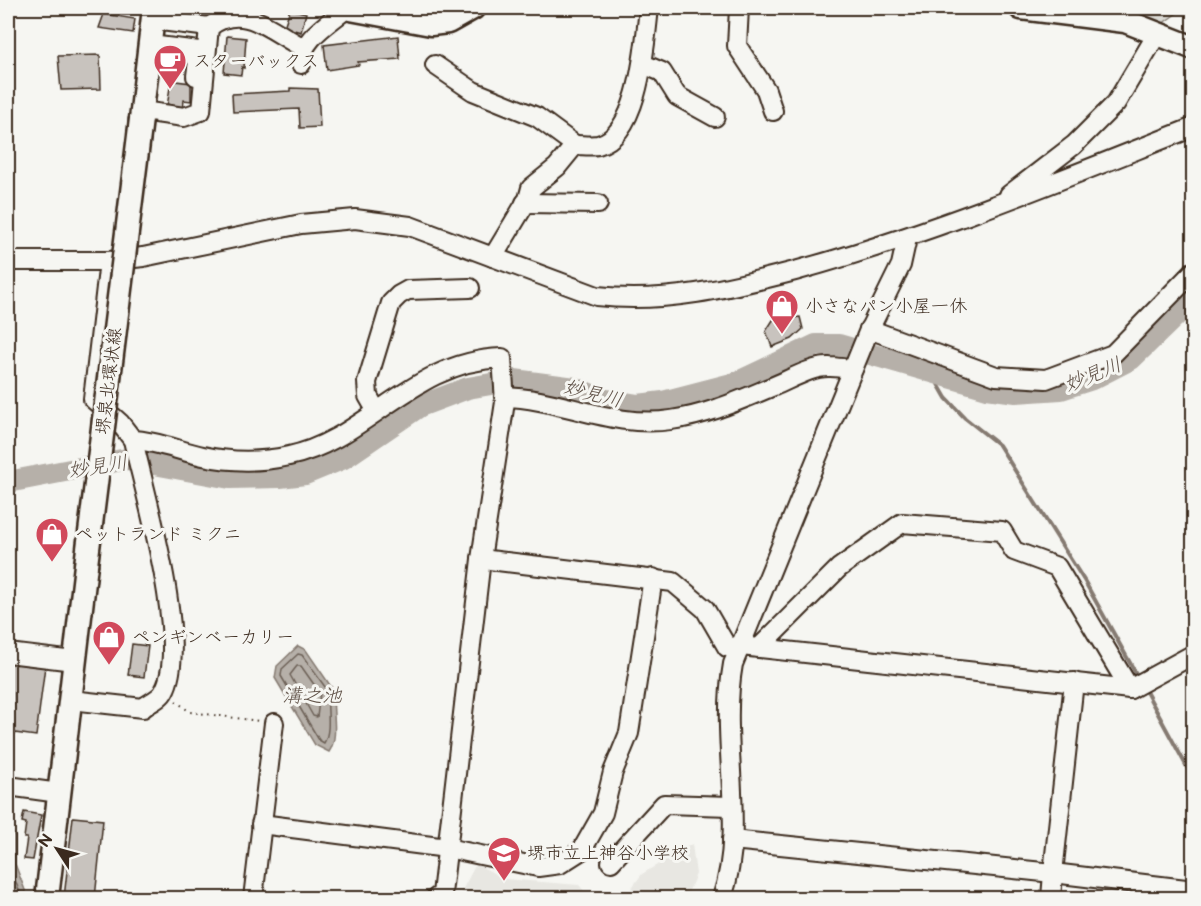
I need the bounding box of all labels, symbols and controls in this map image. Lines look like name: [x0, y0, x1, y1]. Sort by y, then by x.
cafe icon: スターバックス: [152, 43, 188, 90]
place label: スターバックス: [193, 51, 319, 72]
shop icon: 小さなパン小屋一休: [764, 288, 800, 335]
place label: 小さなパン小屋一休: [805, 296, 967, 317]
street label: 堺泉北環状線: [92, 326, 126, 436]
water label: 妙見川: [1061, 353, 1125, 397]
water label: 妙見川: [561, 375, 625, 413]
water label: 妙見川: [67, 451, 129, 483]
shop icon: ペットランド ミクニ: [34, 516, 70, 563]
place label: ペットランド ミクニ: [75, 524, 242, 545]
shop icon: ペンギンベーカリー: [91, 619, 127, 666]
place label: ペンギンベーカリー: [132, 627, 294, 648]
water label: 溝之池: [282, 684, 343, 708]
north arrow: [27, 819, 87, 879]
text: N: [35, 831, 57, 852]
school or university icon: 堺市立上神谷小学校: [486, 835, 522, 882]
place label: 堺市立上神谷小学校: [527, 843, 689, 864]

